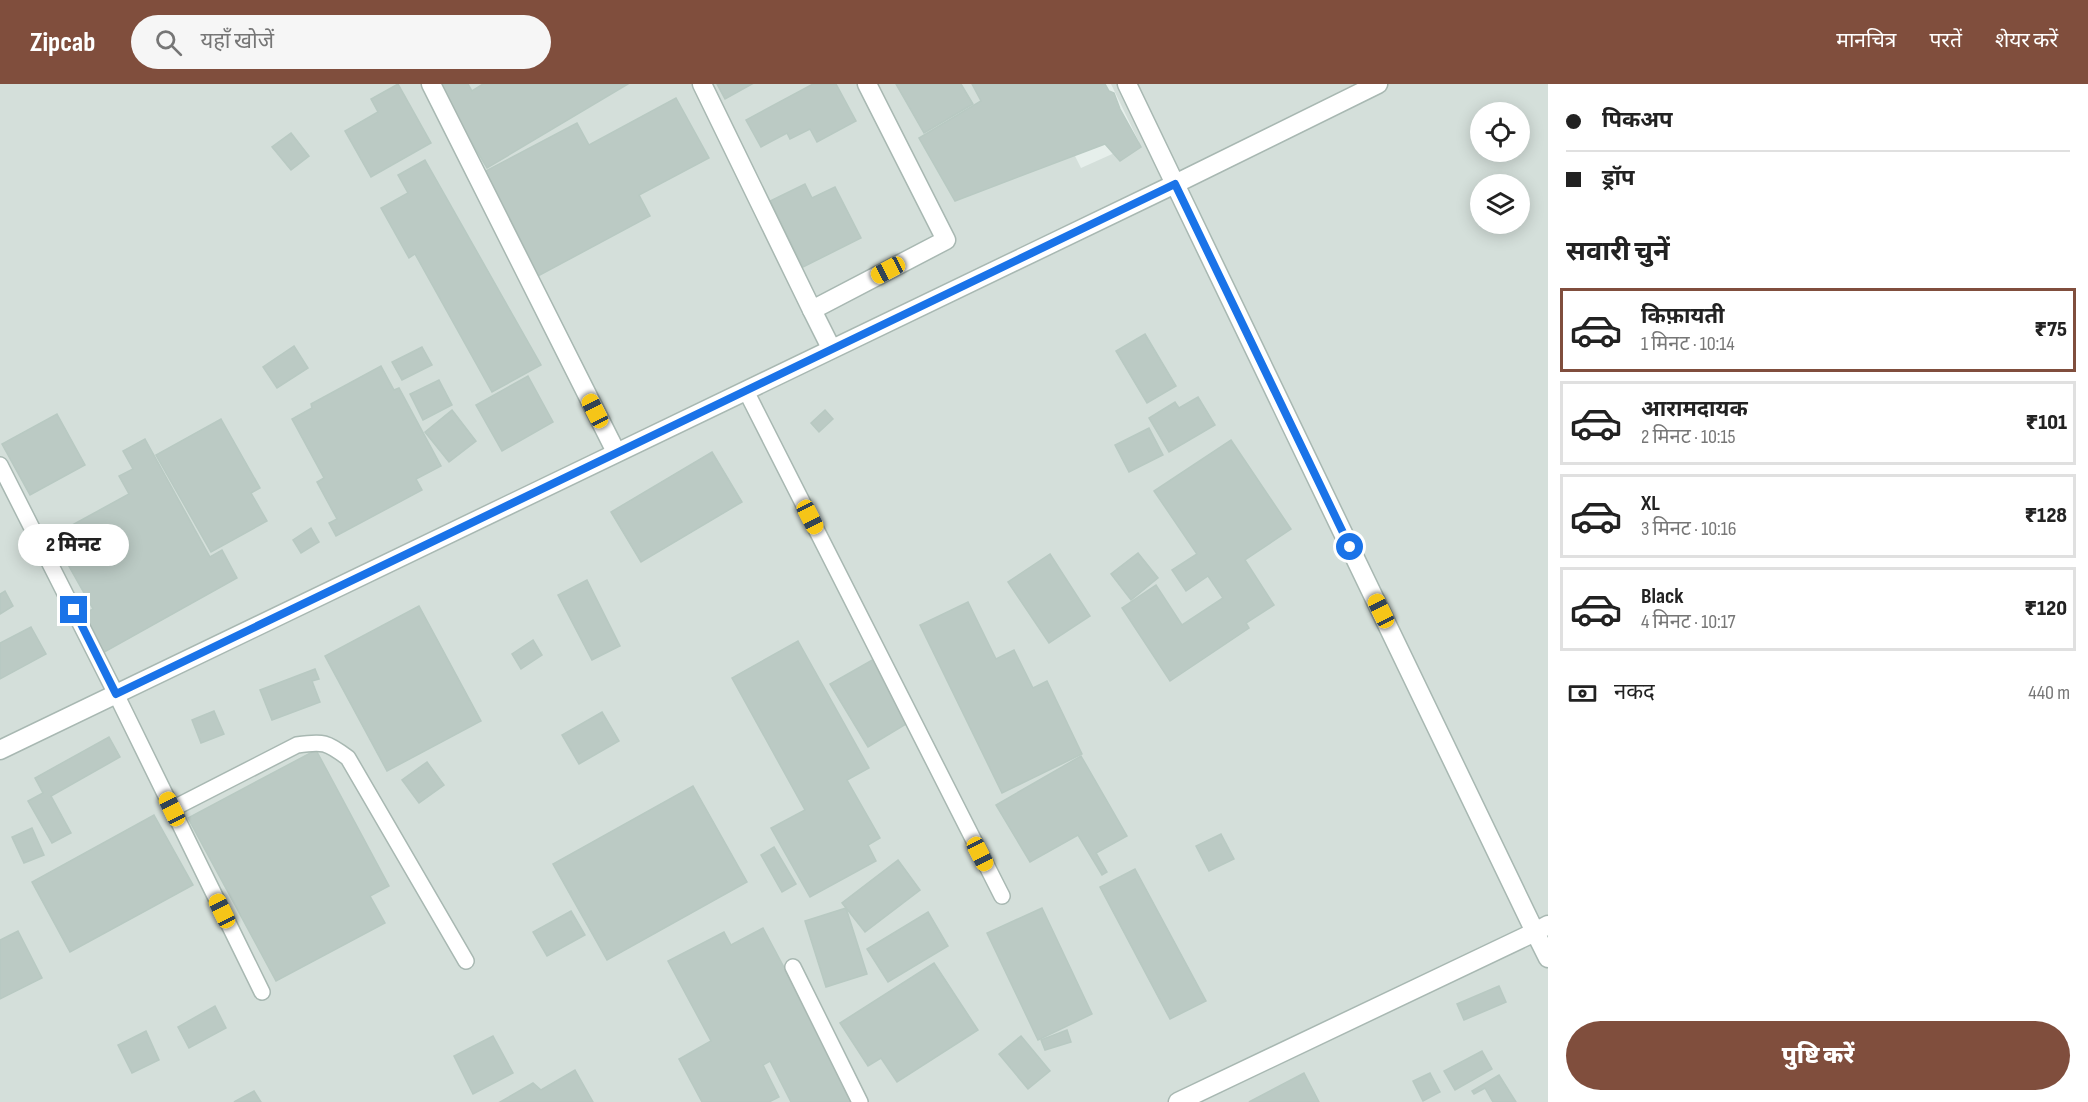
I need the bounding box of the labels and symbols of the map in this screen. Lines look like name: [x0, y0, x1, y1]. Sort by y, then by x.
car: [868, 254, 908, 286]
car: [579, 391, 611, 431]
car: [794, 497, 826, 537]
callout: 2 मिनट: [19, 523, 130, 565]
route start: [1336, 533, 1363, 560]
car: [1365, 591, 1397, 631]
route end: [60, 596, 87, 623]
car: [156, 789, 188, 829]
car: [964, 834, 996, 874]
car: [206, 891, 238, 931]

